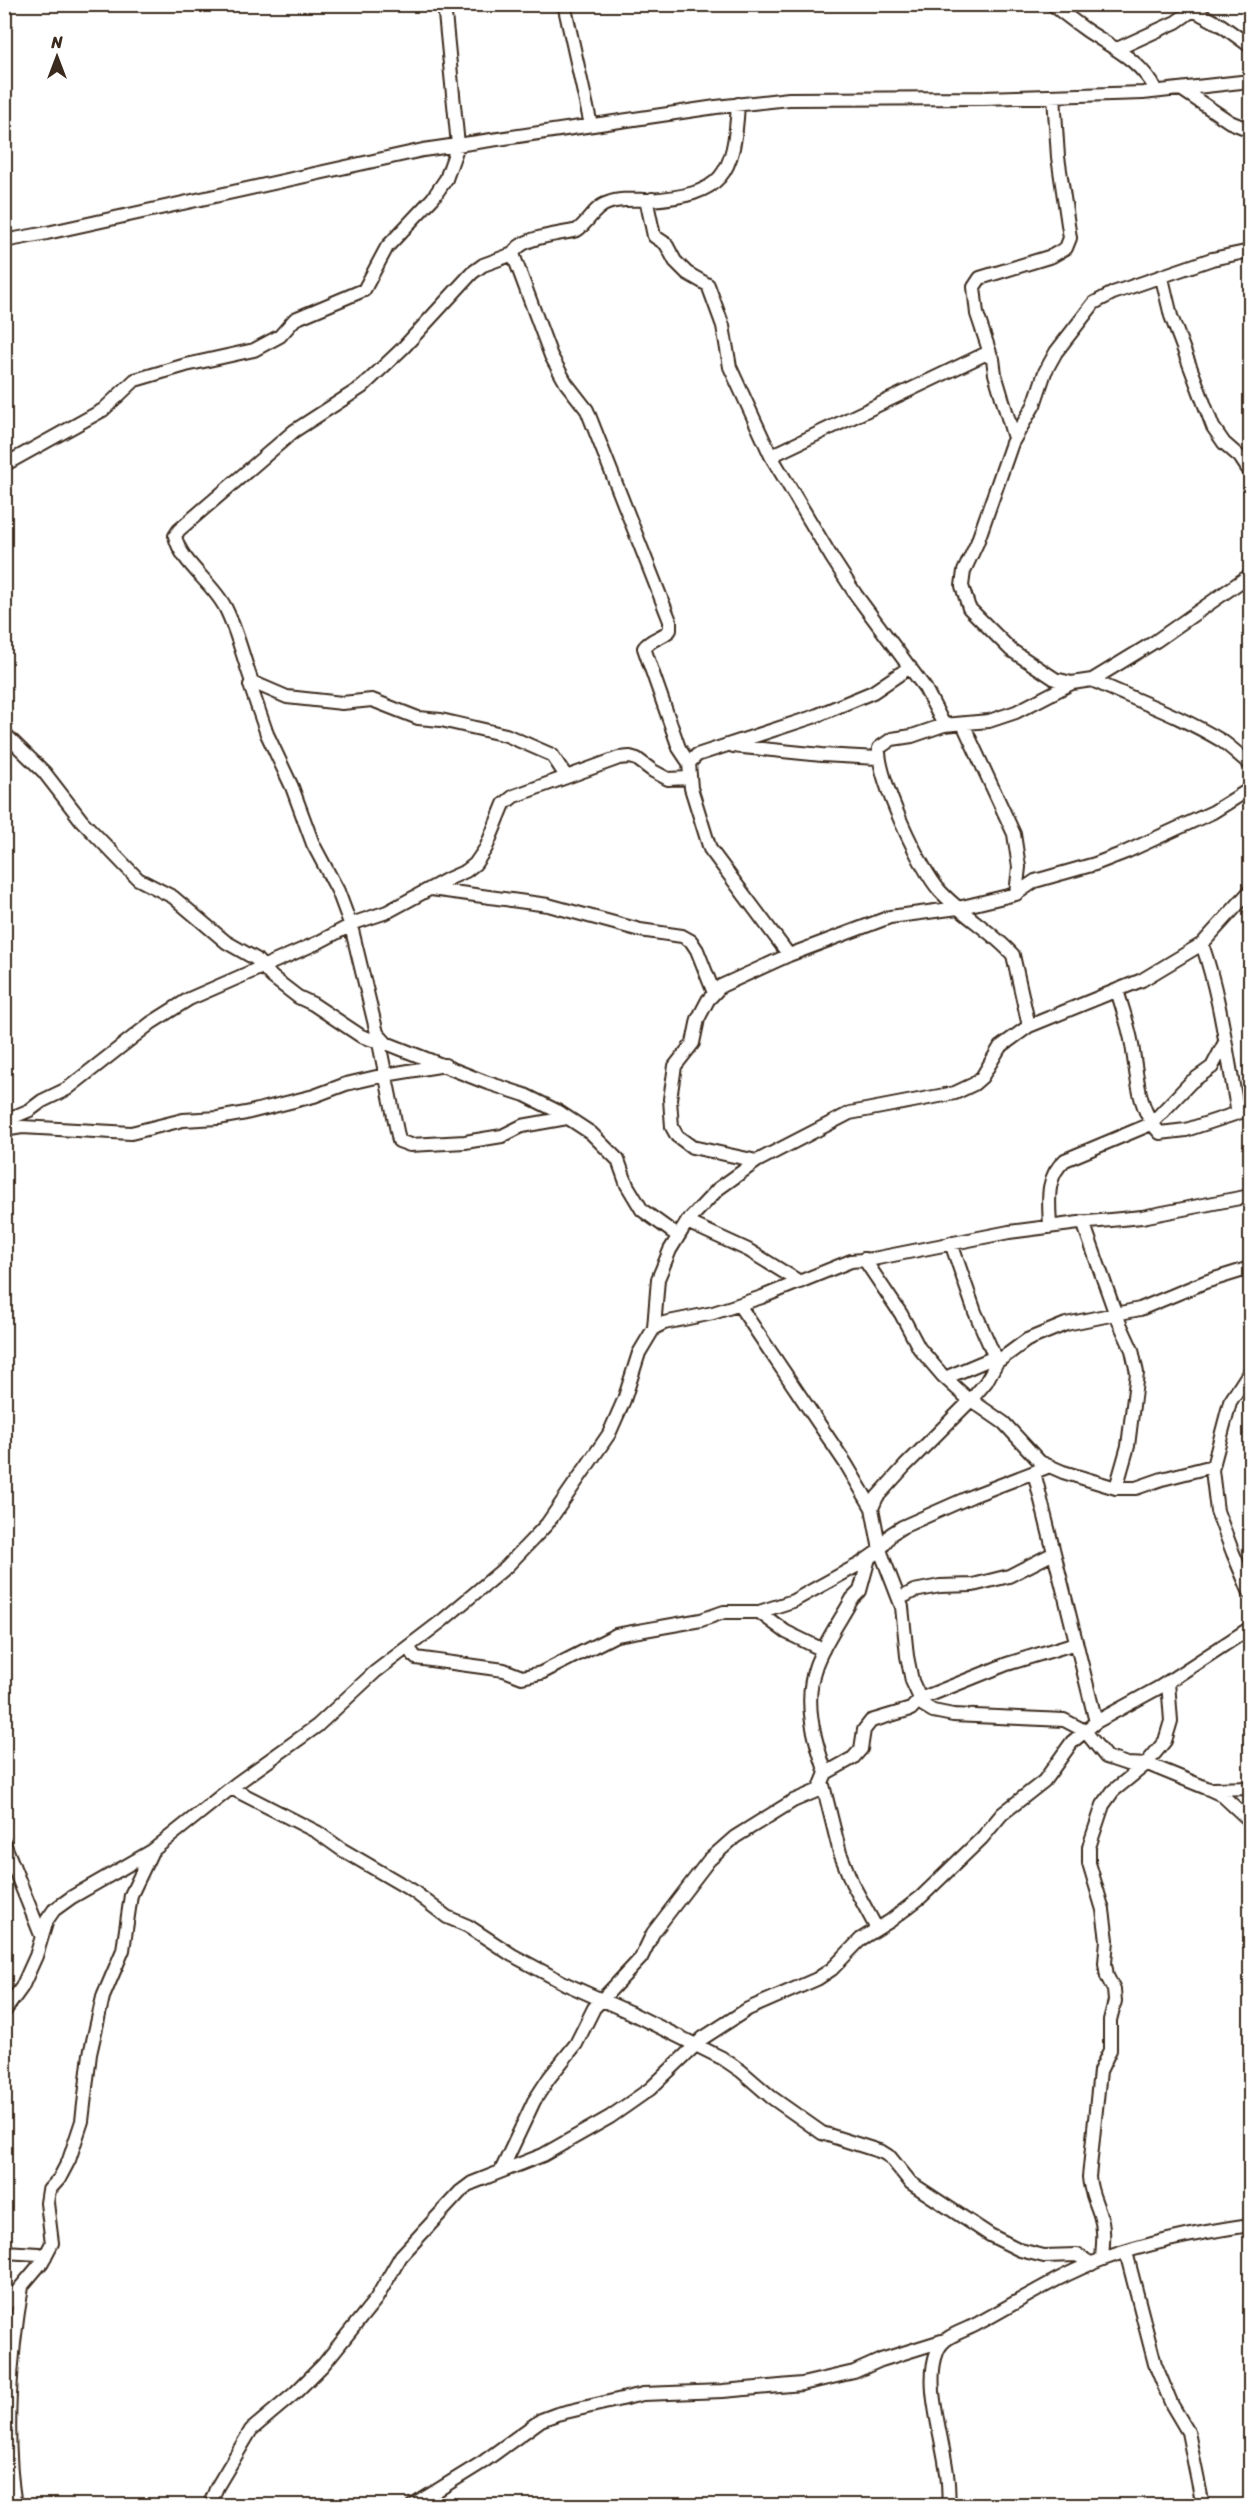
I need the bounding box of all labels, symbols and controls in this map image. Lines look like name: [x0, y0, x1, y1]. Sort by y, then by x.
north arrow: [27, 27, 87, 87]
text: N: [50, 28, 63, 57]

